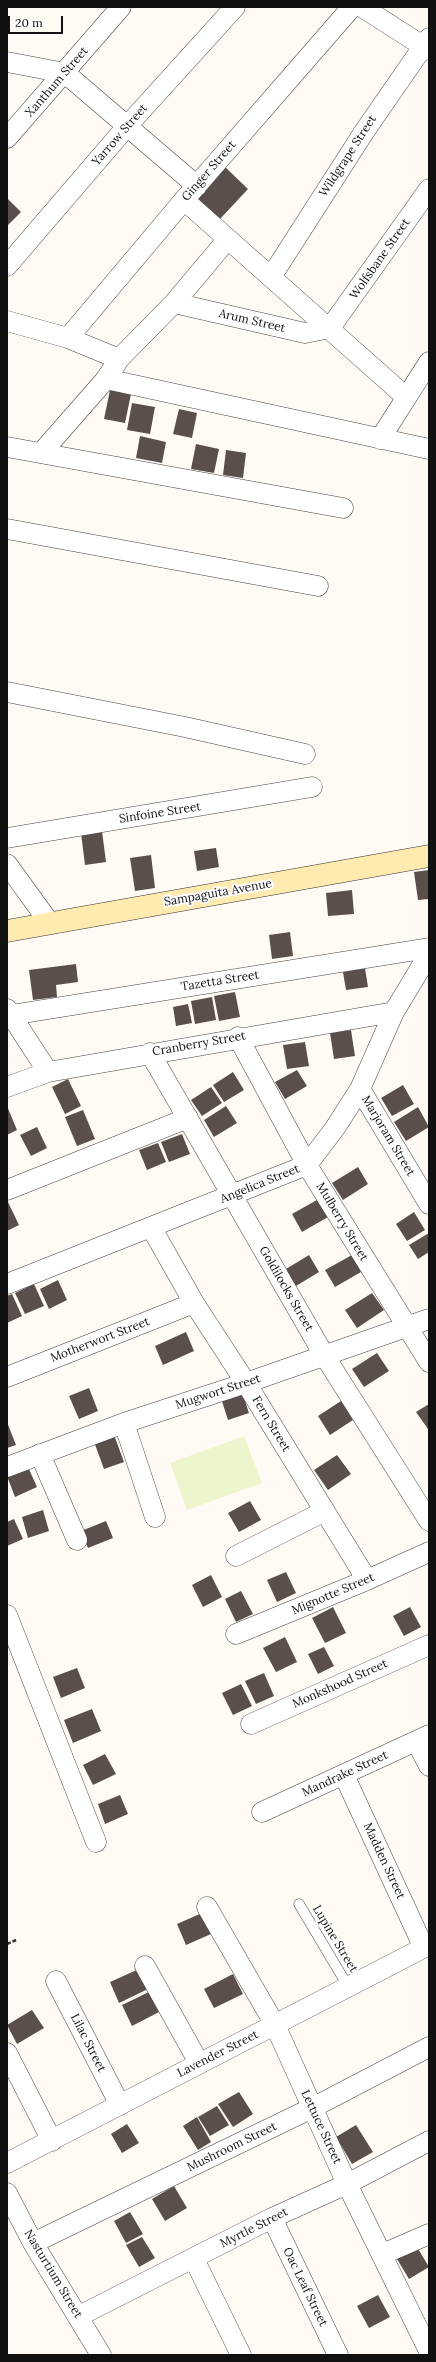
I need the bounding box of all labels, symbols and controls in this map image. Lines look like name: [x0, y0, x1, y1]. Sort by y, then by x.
scale bar: [10, 8, 65, 34]
text: 20 m: [15, 15, 43, 30]
street label: Xanthum Street: [23, 44, 91, 120]
street label: Yarrow Street: [89, 101, 151, 169]
street label: Wildgrape Street: [316, 113, 380, 199]
street label: Ginger Street: [179, 138, 239, 204]
street label: Wolfsbane Street: [347, 216, 413, 302]
street label: Arum Street: [217, 306, 287, 336]
street label: Sinfoine Street: [118, 799, 202, 827]
street label: Sampaguita Avenue: [163, 876, 273, 910]
street label: Tazetta Street: [180, 968, 260, 994]
street label: Cranberry Street: [151, 1029, 247, 1059]
street label: Marjoram Street: [358, 1093, 418, 1179]
street label: Angelica Street: [218, 1162, 302, 1206]
street label: Mulberry Street: [313, 1180, 371, 1264]
street label: Goldilocks Street: [256, 1244, 316, 1334]
street label: Motherwort Street: [48, 1314, 152, 1366]
street label: Mugwort Street: [174, 1371, 262, 1413]
street label: Fern Street: [249, 1393, 293, 1455]
street label: Mignotte Street: [289, 1570, 377, 1618]
street label: Monkshood Street: [290, 1657, 390, 1711]
street label: Mandrake Street: [300, 1748, 390, 1800]
street label: Madden Street: [360, 1821, 408, 1901]
street label: Lupine Street: [309, 1903, 361, 1975]
street label: Lilac Street: [67, 2012, 109, 2074]
street label: Lavender Street: [175, 2027, 261, 2081]
street label: Lettuce Street: [298, 2088, 344, 2166]
street label: Mushroom Street: [185, 2119, 279, 2175]
street label: Myrtle Street: [218, 2205, 290, 2251]
street label: Nasturtium Street: [21, 2227, 85, 2321]
street label: Oac Leaf Street: [280, 2245, 330, 2329]

